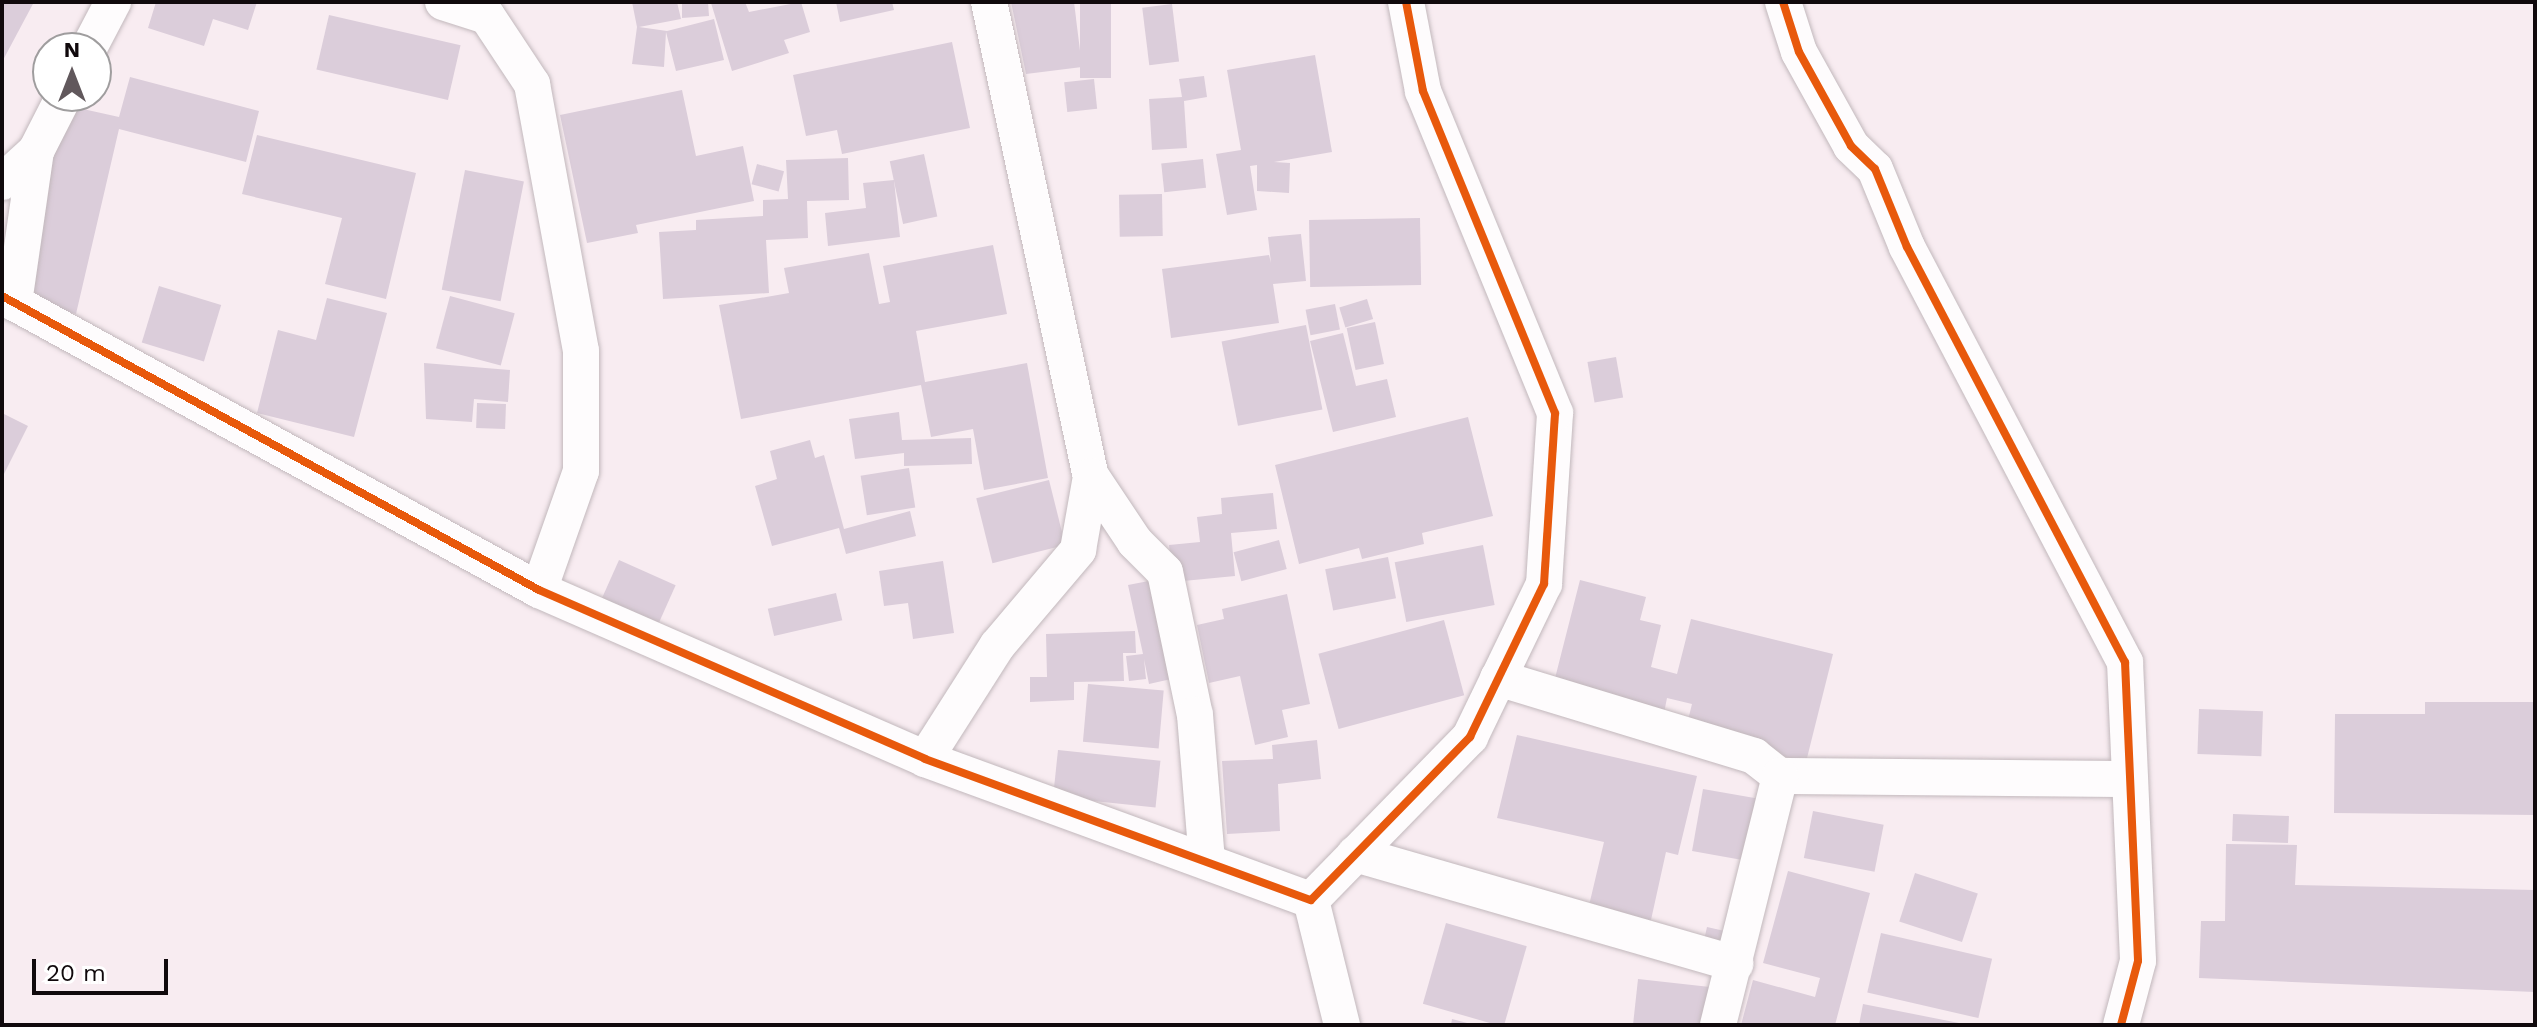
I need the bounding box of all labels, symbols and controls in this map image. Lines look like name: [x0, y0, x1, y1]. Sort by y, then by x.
north arrow: [32, 32, 112, 112]
text: N: [64, 37, 80, 62]
scale bar: [36, 943, 172, 993]
text: 20 m: [46, 959, 106, 987]

